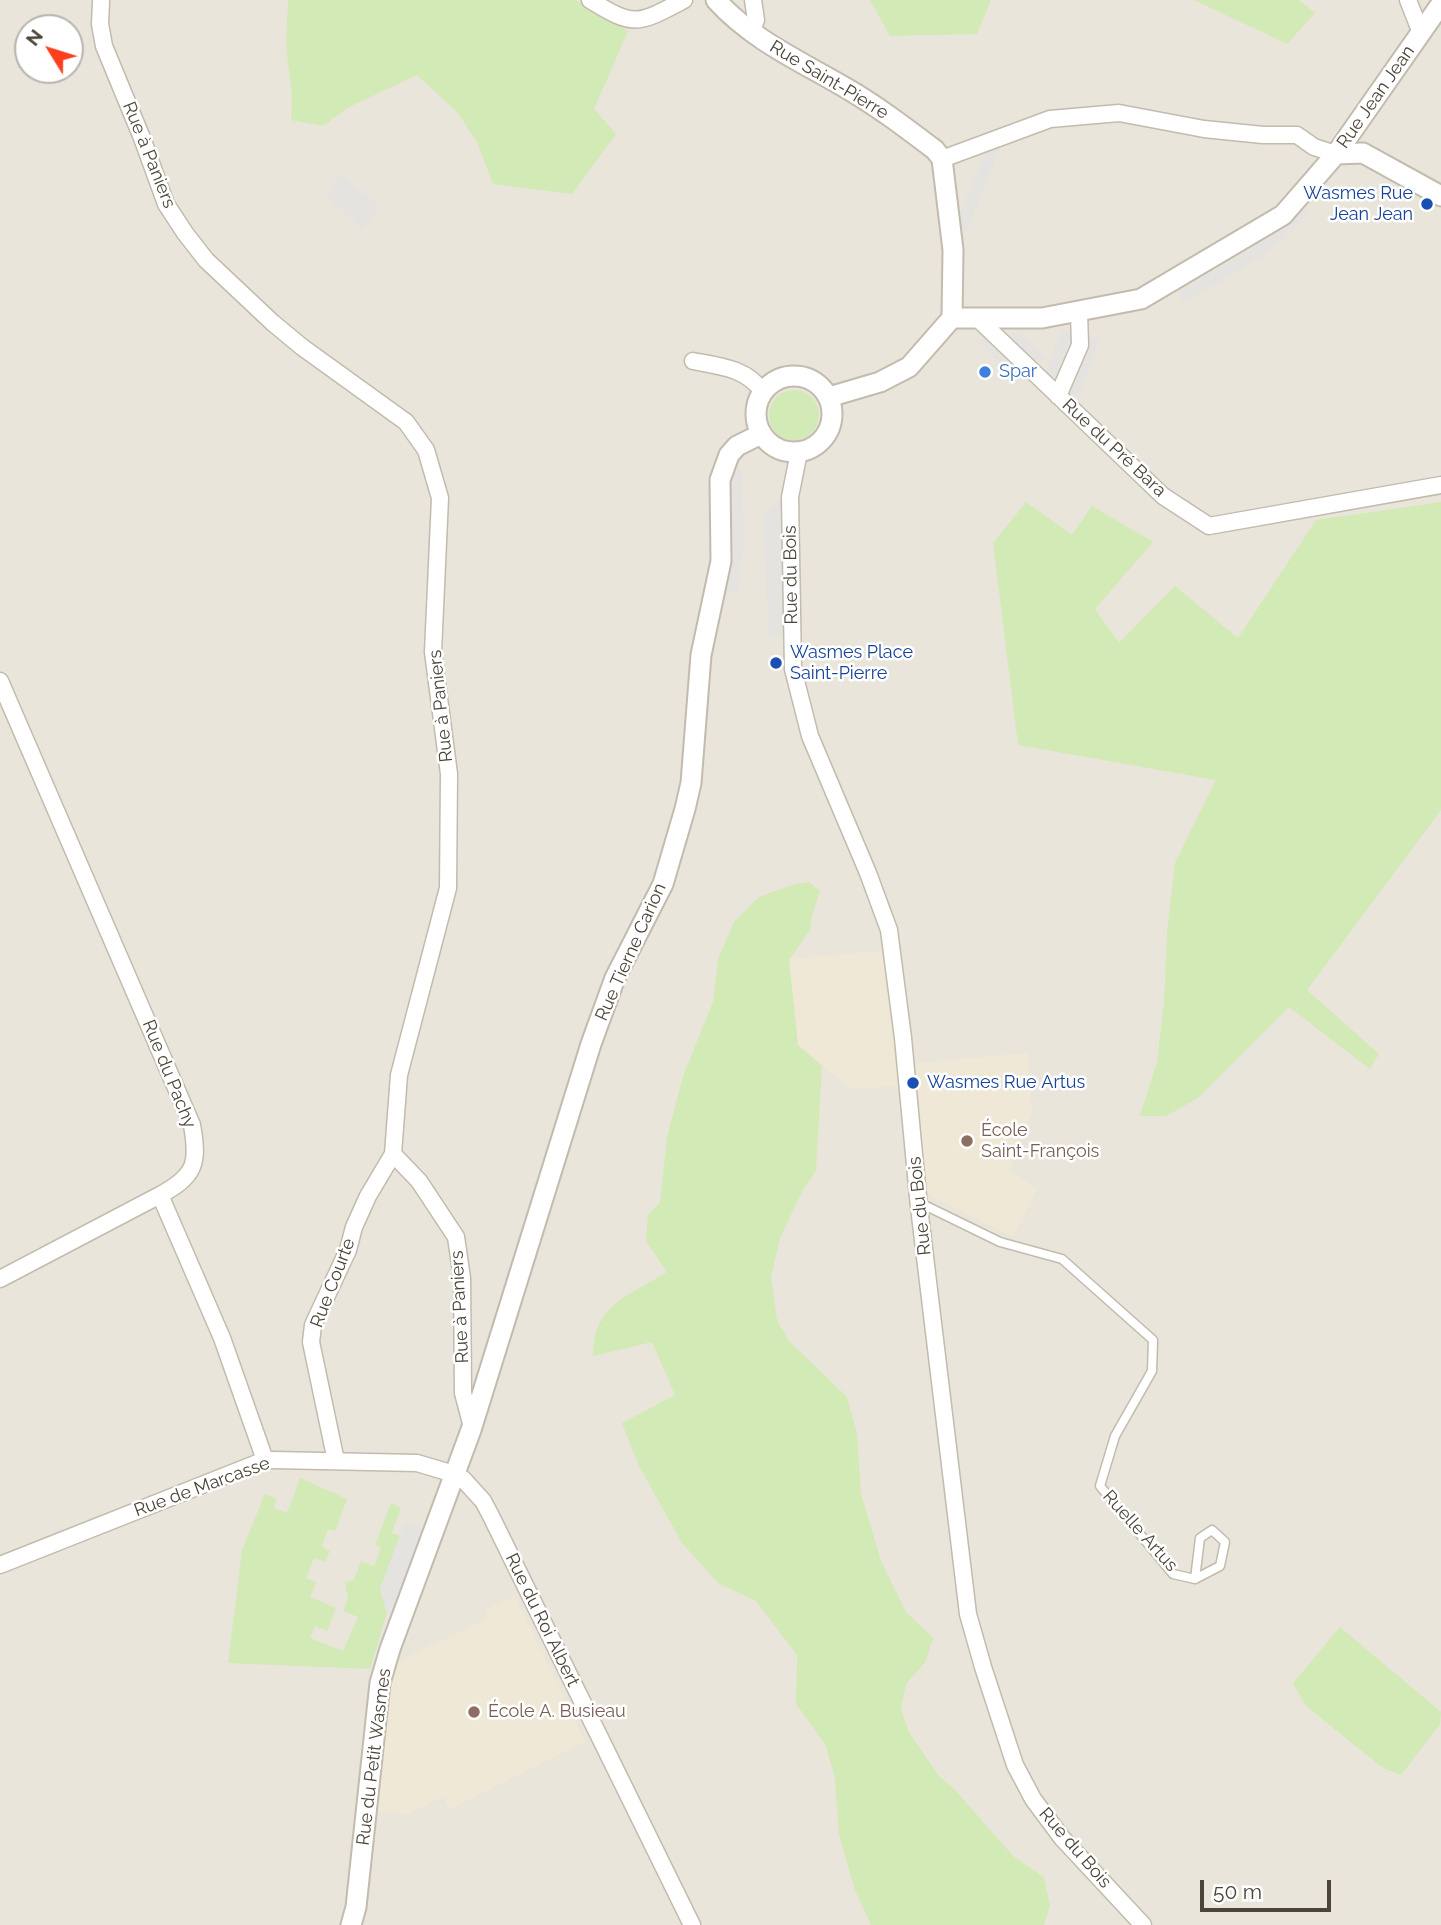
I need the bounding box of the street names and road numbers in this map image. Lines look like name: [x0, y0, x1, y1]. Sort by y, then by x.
street label: Rue Saint-Pierre: [766, 36, 892, 124]
street label: Rue Jean Jean: [1333, 41, 1419, 153]
street label: Rue à Paniers: [118, 99, 180, 211]
street label: Rue du Pré Bara: [1058, 394, 1170, 502]
street label: Rue du Bois: [779, 525, 803, 625]
street label: Rue à Paniers: [424, 649, 458, 763]
street label: Rue Tierne Carion: [591, 880, 671, 1024]
street label: Rue du Pachy: [137, 1017, 201, 1131]
street label: Rue du Bois: [904, 1156, 936, 1256]
street label: Rue Courte: [306, 1235, 360, 1331]
street label: Rue à Paniers: [446, 1250, 474, 1364]
street label: Rue de Marcasse: [131, 1452, 273, 1522]
street label: Ruelle Artus: [1098, 1486, 1182, 1576]
street label: Rue du Roi Albert: [500, 1550, 584, 1690]
street label: Rue du Petit Wasmes: [352, 1667, 396, 1847]
street label: Rue du Bois: [1034, 1803, 1116, 1893]

